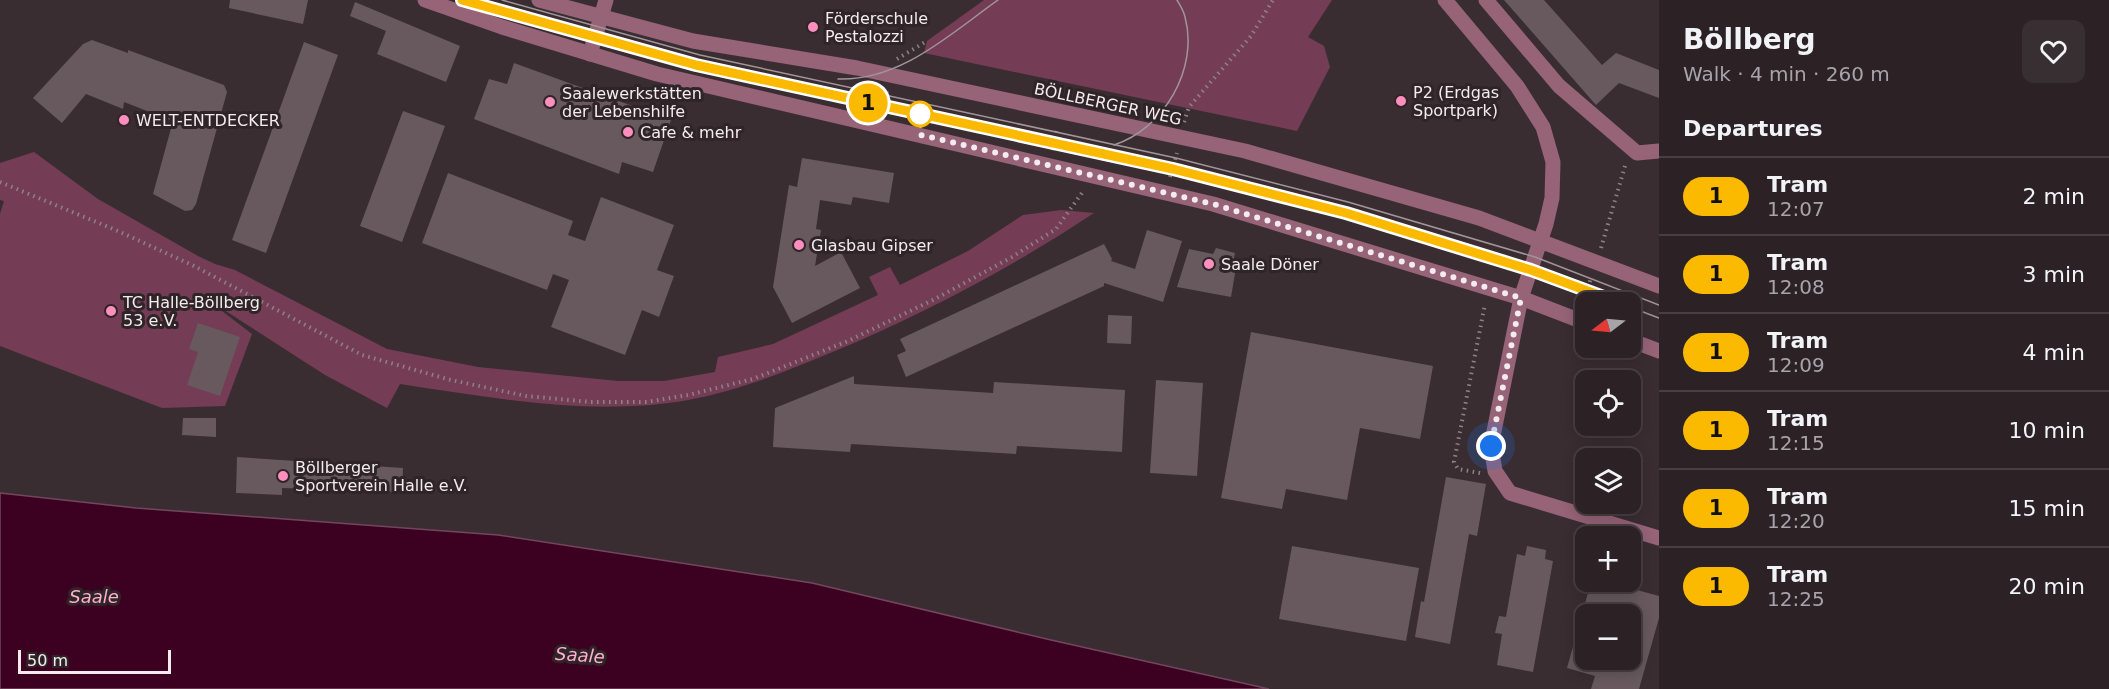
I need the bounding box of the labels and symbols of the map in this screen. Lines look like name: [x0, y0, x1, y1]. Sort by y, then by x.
place label: Förderschule Pestalozzi: [825, 9, 928, 46]
marker: Förderschule Pestalozzi: [806, 20, 820, 34]
street label: BÖLLBERGER WEG: [1032, 79, 1184, 129]
place label: P2 (Erdgas Sportpark): [1413, 83, 1499, 120]
place label: Saalewerkstätten der Lebenshilfe: [562, 84, 702, 121]
line badge: 1: [848, 84, 888, 122]
marker: P2 (Erdgas Sportpark): [1394, 94, 1408, 108]
marker: Saalewerkstätten der Lebenshilfe: [543, 95, 557, 109]
unlabelled marker: [907, 101, 933, 127]
place label: WELT-ENTDECKER: [136, 111, 280, 130]
marker: WELT-ENTDECKER: [117, 113, 131, 127]
place label: Cafe & mehr: [640, 123, 742, 142]
marker: Cafe & mehr: [621, 125, 635, 139]
place label: Glasbau Gipser: [811, 236, 933, 255]
marker: Glasbau Gipser: [792, 238, 806, 252]
place label: Saale Döner: [1221, 255, 1319, 274]
marker: Saale Döner: [1202, 257, 1216, 271]
north arrow: [1575, 292, 1641, 358]
place label: TC Halle-Böllberg 53 e.V.: [122, 293, 260, 330]
marker: TC Halle-Böllberg 53 e.V.: [104, 304, 118, 318]
your location: [1476, 431, 1506, 461]
place label: Böllberger Sportverein Halle e.V.: [295, 458, 468, 495]
marker: Böllberger Sportverein Halle e.V.: [276, 469, 290, 483]
water label: Saale: [69, 586, 119, 607]
water label: Saale: [555, 643, 605, 667]
scale bar: [18, 647, 171, 674]

